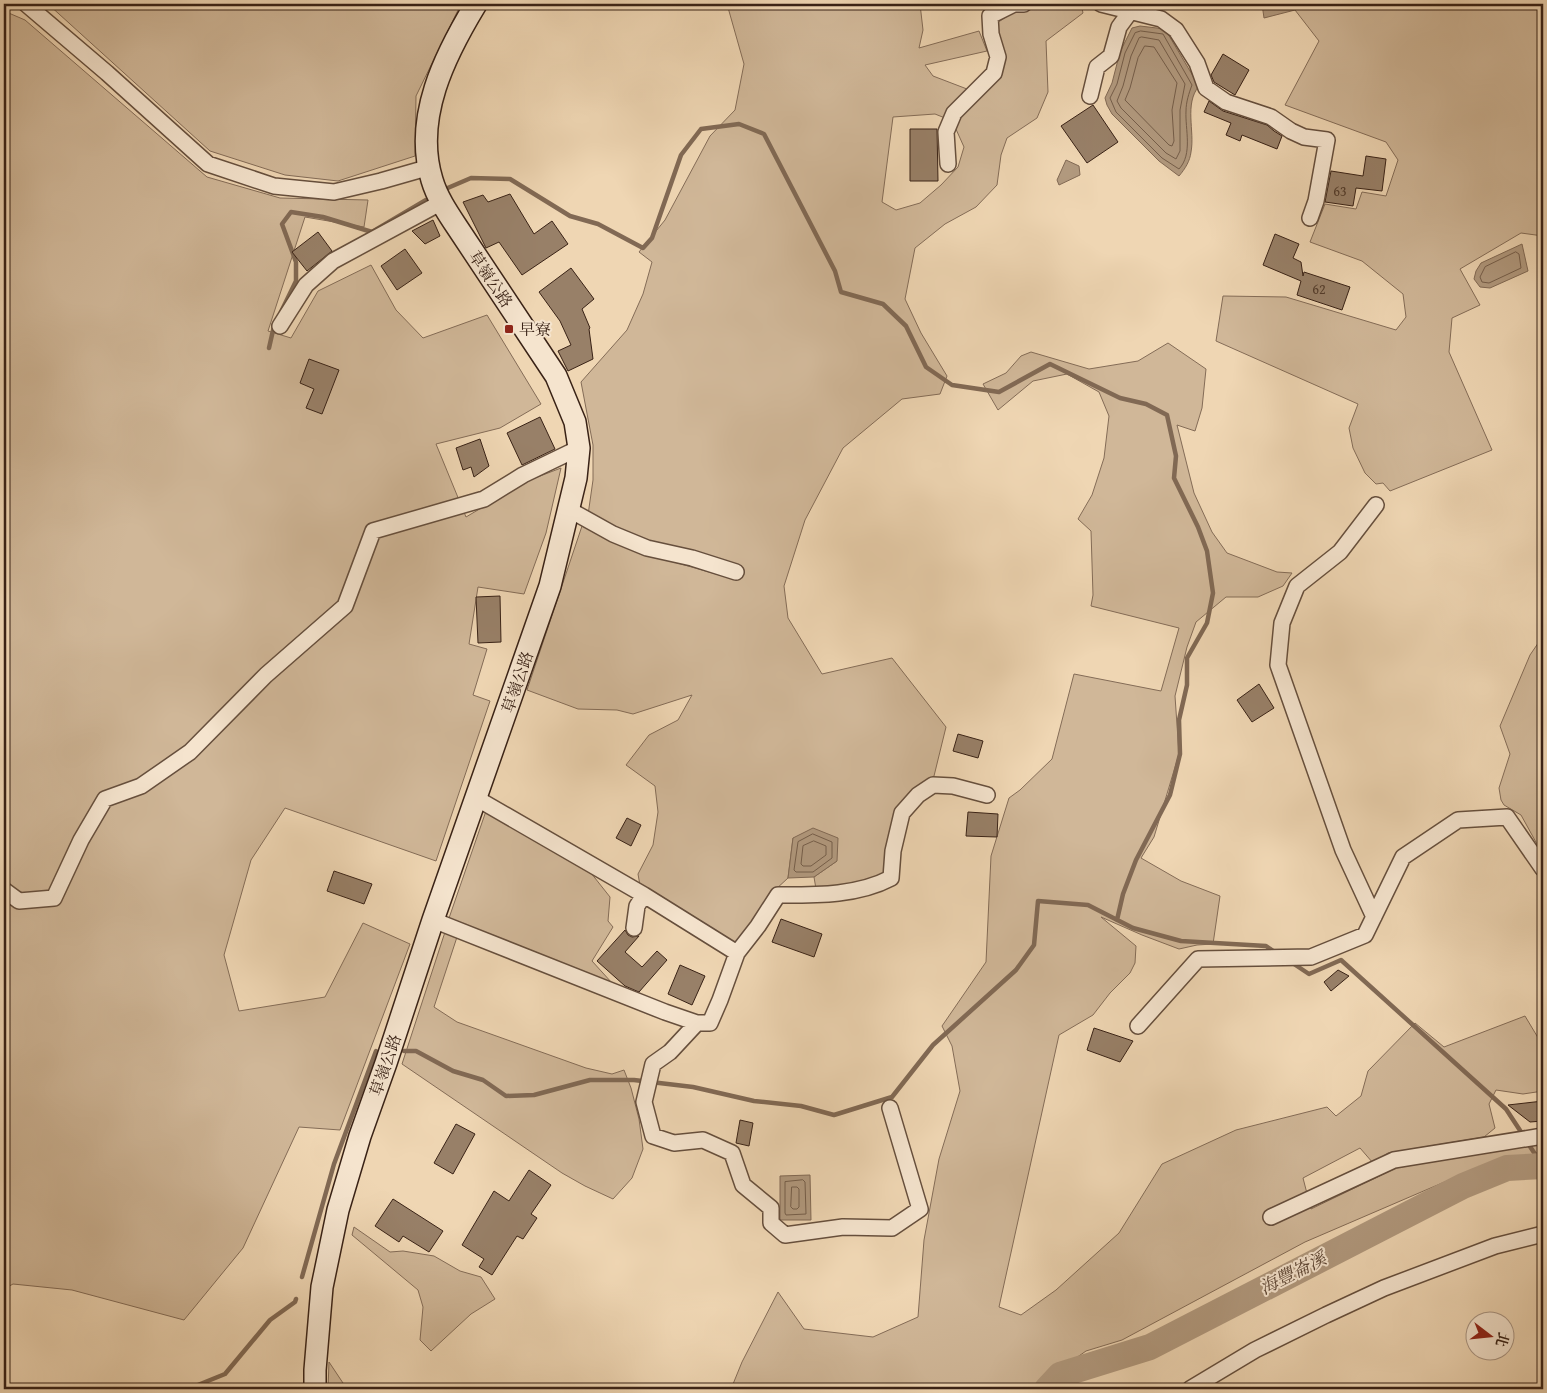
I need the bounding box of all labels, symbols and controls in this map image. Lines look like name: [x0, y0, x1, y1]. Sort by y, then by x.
house number: 63: [1333, 181, 1347, 201]
street label: 草嶺公路: [463, 246, 519, 312]
house number: 62: [1312, 279, 1326, 299]
place label: 早寮: [519, 317, 551, 341]
marker: 早寮: [503, 323, 515, 335]
street label: 草嶺公路: [495, 648, 539, 716]
street label: 草嶺公路: [363, 1031, 407, 1099]
water label: 海豐崙溪: [1255, 1243, 1333, 1301]
north arrow: [1464, 1310, 1514, 1360]
text: 北: [1491, 1330, 1514, 1349]

